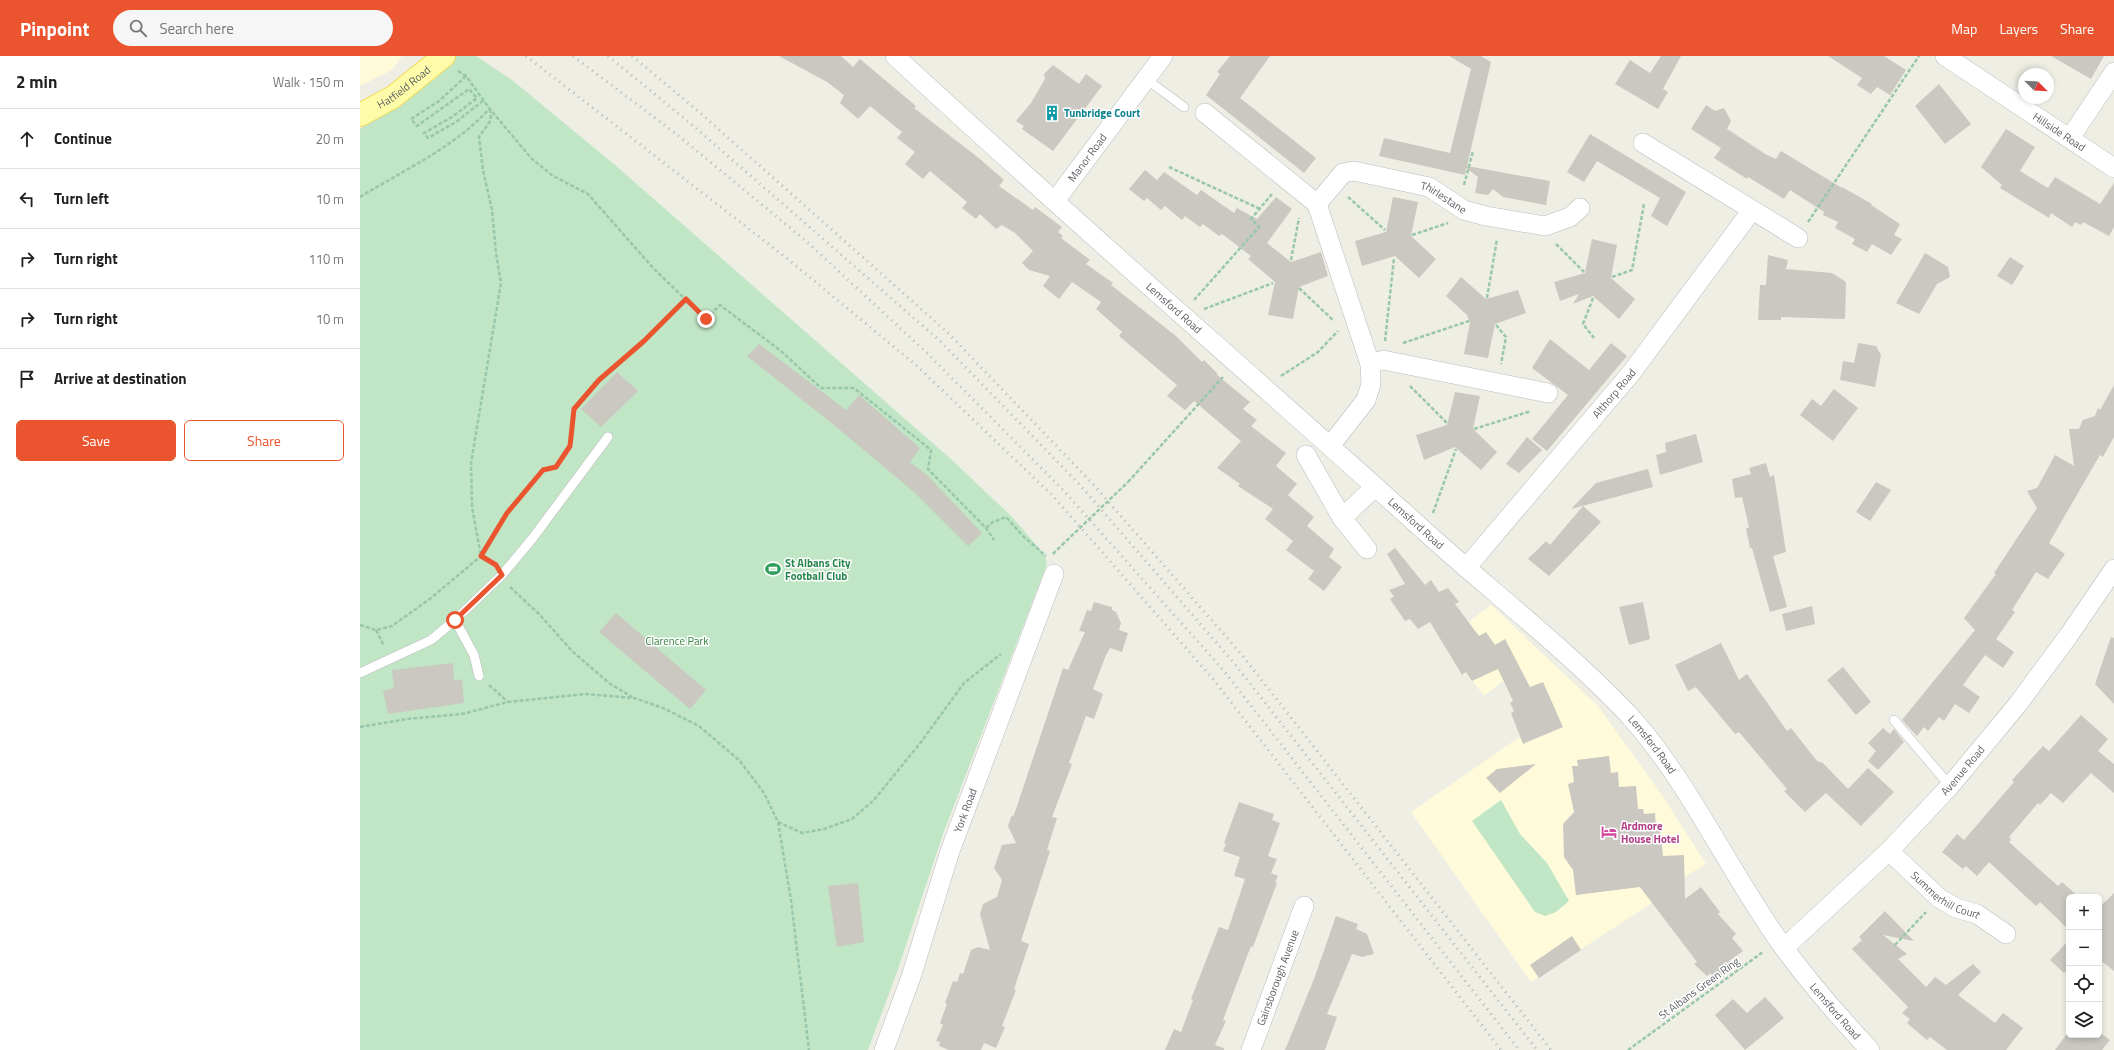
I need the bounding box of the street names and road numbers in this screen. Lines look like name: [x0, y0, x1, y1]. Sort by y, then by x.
street label: Hatfield Road: [374, 62, 434, 112]
street label: Hillside Road: [2030, 108, 2089, 155]
street label: Manor Road: [1064, 130, 1111, 185]
street label: Thirlestane: [1419, 177, 1470, 218]
street label: Lemsford Road: [1143, 279, 1206, 337]
street label: Althorp Road: [1588, 365, 1640, 422]
street label: Lemsford Road: [1385, 494, 1448, 553]
street label: Lemsford Road: [1625, 711, 1680, 777]
street label: Avenue Road: [1937, 742, 1988, 799]
street label: York Road: [950, 786, 981, 835]
street label: Summerhill Court: [1907, 868, 1984, 922]
street label: Gainsborough Avenue: [1253, 927, 1303, 1028]
street label: St Albans Green Ring: [1655, 953, 1743, 1023]
street label: Lemsford Road: [1806, 979, 1864, 1043]

